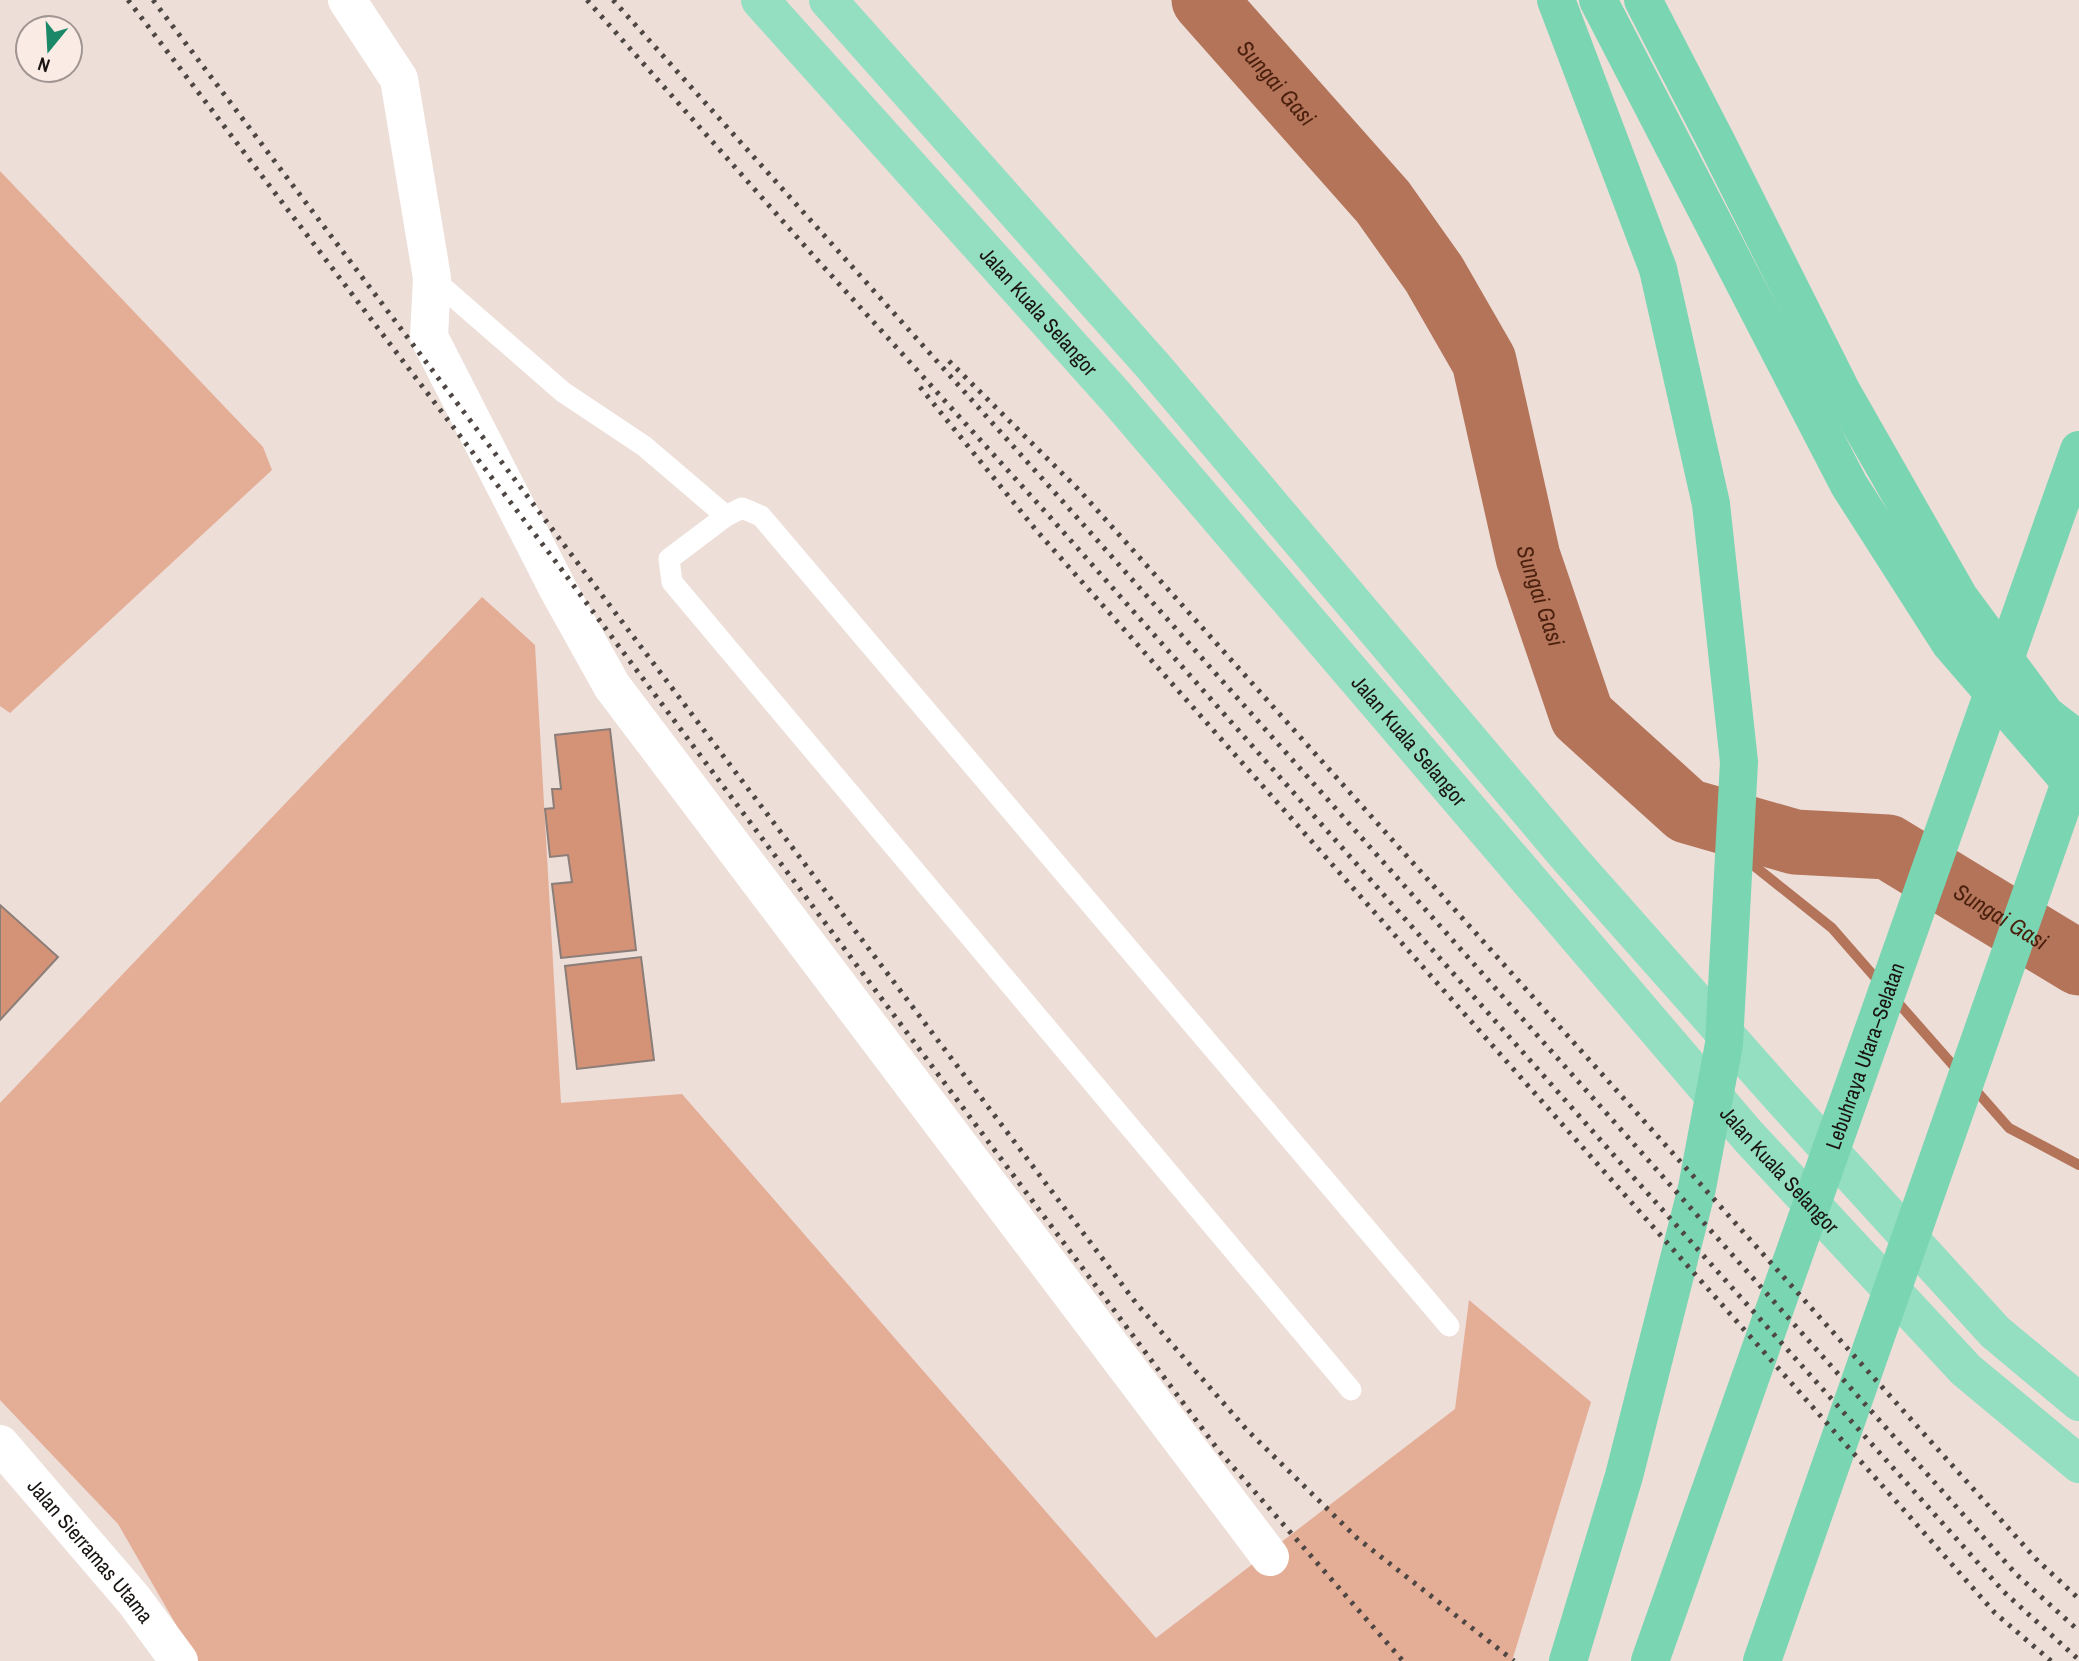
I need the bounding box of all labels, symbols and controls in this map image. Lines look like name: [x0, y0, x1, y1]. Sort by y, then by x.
north arrow: [14, 14, 84, 84]
water label: Sungai Gasi: [1231, 33, 1324, 132]
text: N: [34, 51, 53, 79]
street label: Jalan Kuala Selangor: [974, 241, 1105, 382]
water label: Sungai Gasi: [1510, 542, 1573, 651]
street label: Jalan Kuala Selangor: [1345, 669, 1474, 812]
water label: Sungai Gasi: [1948, 875, 2055, 957]
street label: Lebuhraya Utara–Selatan: [1818, 958, 1911, 1153]
street label: Jalan Kuala Selangor: [1714, 1100, 1846, 1240]
street label: Jalan Sierramas Utama: [21, 1472, 161, 1629]

